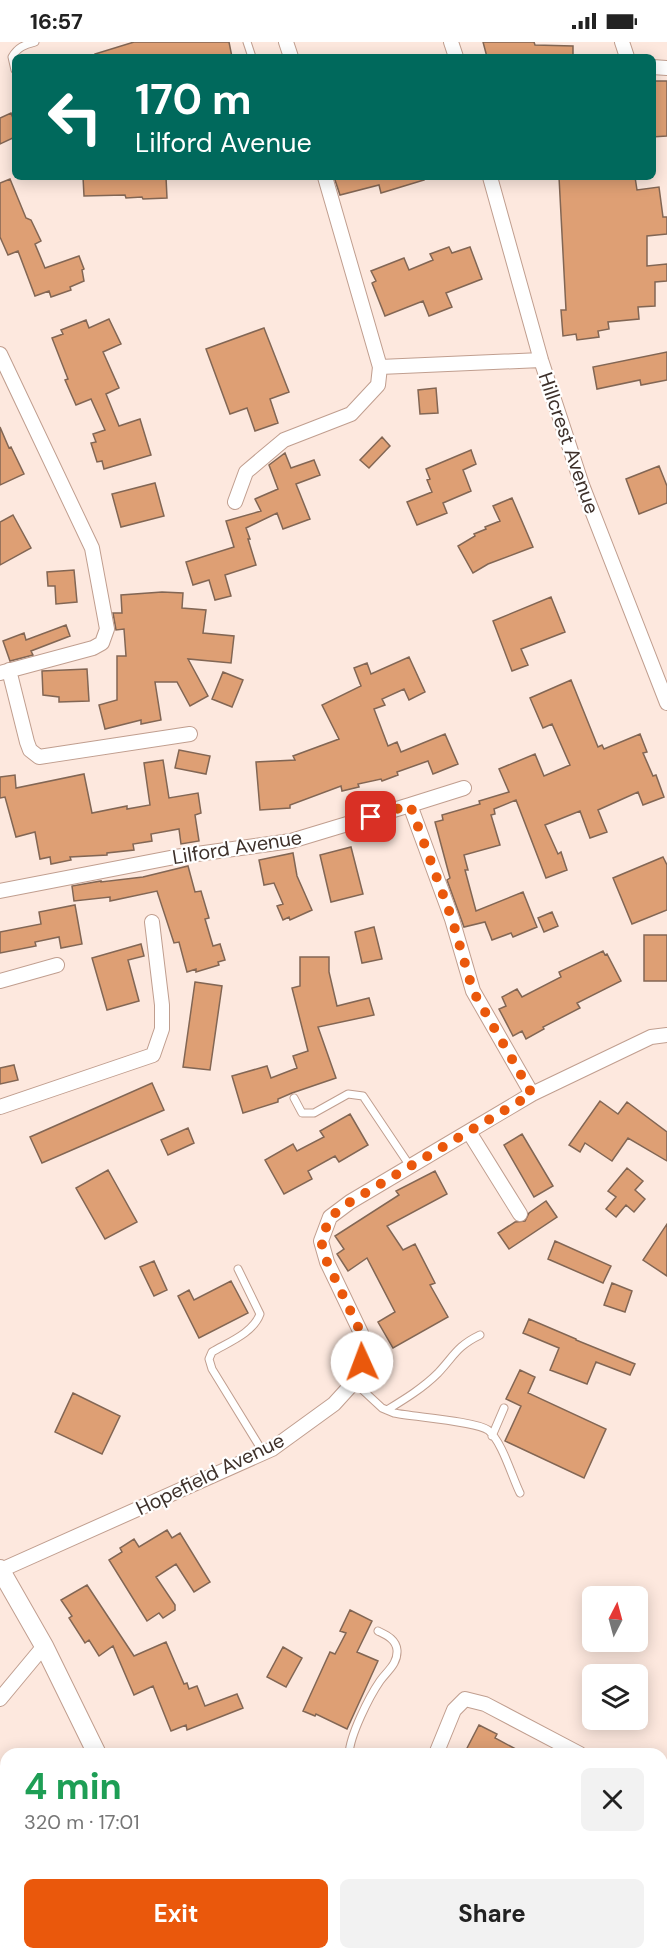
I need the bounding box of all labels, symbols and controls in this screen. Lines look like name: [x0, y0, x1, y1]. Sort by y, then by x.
text: 16:57: [30, 7, 83, 36]
text: 170 m: [135, 72, 252, 127]
icon: left: [36, 78, 114, 156]
text: Lilford Avenue: [135, 125, 312, 160]
street label: Hillcrest Avenue: [533, 369, 605, 517]
pin: [345, 791, 396, 842]
icon: arrive: [354, 800, 387, 833]
street label: Lilford Avenue: [170, 824, 304, 870]
position arrow: [330, 1330, 394, 1394]
street label: Hopefield Avenue: [131, 1427, 289, 1521]
north arrow: [582, 1586, 648, 1652]
map controls: [582, 1586, 648, 1730]
button: layers: [582, 1664, 648, 1730]
text: 4 min: [24, 1763, 122, 1810]
button: close: [581, 1768, 644, 1831]
text: 320 m · 17:01: [24, 1809, 139, 1835]
button: Exit: [24, 1879, 328, 1948]
button: Share: [340, 1879, 644, 1948]

